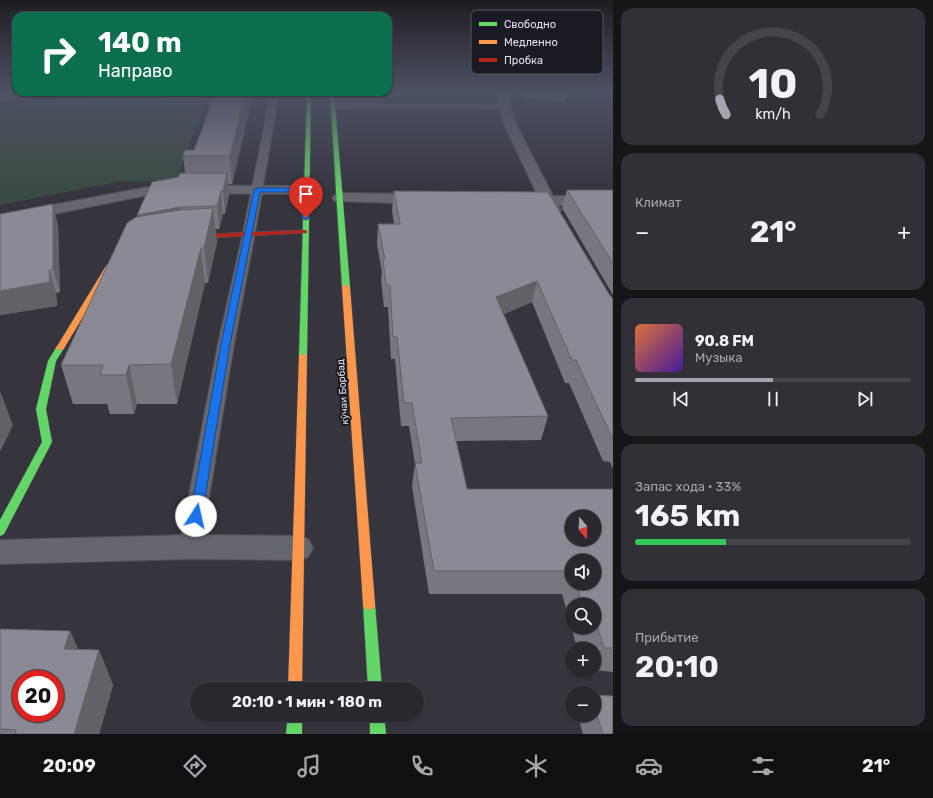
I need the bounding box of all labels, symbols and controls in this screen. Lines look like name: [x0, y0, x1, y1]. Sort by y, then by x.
legend: [471, 10, 603, 74]
text: Свободно: [504, 18, 556, 31]
text: 140 m: [98, 26, 182, 59]
icon: right: [32, 28, 84, 80]
text: Медленно: [504, 36, 558, 49]
text: Пробка: [504, 54, 543, 67]
text: 10: [749, 58, 797, 107]
text: Направо: [98, 60, 173, 82]
text: km/h: [755, 105, 791, 122]
pin: [289, 177, 323, 218]
icon: arrive: [295, 183, 317, 205]
text: Климат: [635, 195, 681, 210]
text: 21°: [750, 214, 797, 250]
text: −: [635, 219, 649, 246]
text: +: [897, 219, 911, 246]
text: 90.8 FM: [695, 332, 754, 350]
text: Музыка: [695, 350, 742, 365]
street label: кӯчаи Борбад: [335, 359, 351, 425]
icon: previous: [670, 388, 692, 410]
icon: pause: [762, 388, 784, 410]
icon: next: [854, 388, 876, 410]
text: Запас хода · 33%: [635, 479, 741, 494]
position arrow: [175, 495, 217, 537]
text: 165 km: [635, 498, 740, 534]
north arrow: [565, 510, 601, 546]
map controls: [565, 510, 601, 722]
button: sound: [565, 554, 601, 590]
button: search: [565, 598, 601, 634]
text: Прибытие: [635, 630, 699, 645]
button: +: [565, 642, 601, 678]
text: 20:10: [635, 649, 719, 685]
speed limit sign: 20: [12, 670, 64, 722]
button: −: [565, 686, 601, 722]
text: 20:10 · 1 мин · 180 m: [232, 693, 382, 711]
icon: directions: [181, 752, 209, 780]
icon: music: [295, 752, 323, 780]
icon: phone: [408, 752, 436, 780]
icon: climate: [522, 752, 550, 780]
icon: car: [635, 752, 663, 780]
icon: filters: [749, 752, 777, 780]
text: 20:09: [43, 755, 96, 777]
text: 21°: [862, 755, 890, 777]

